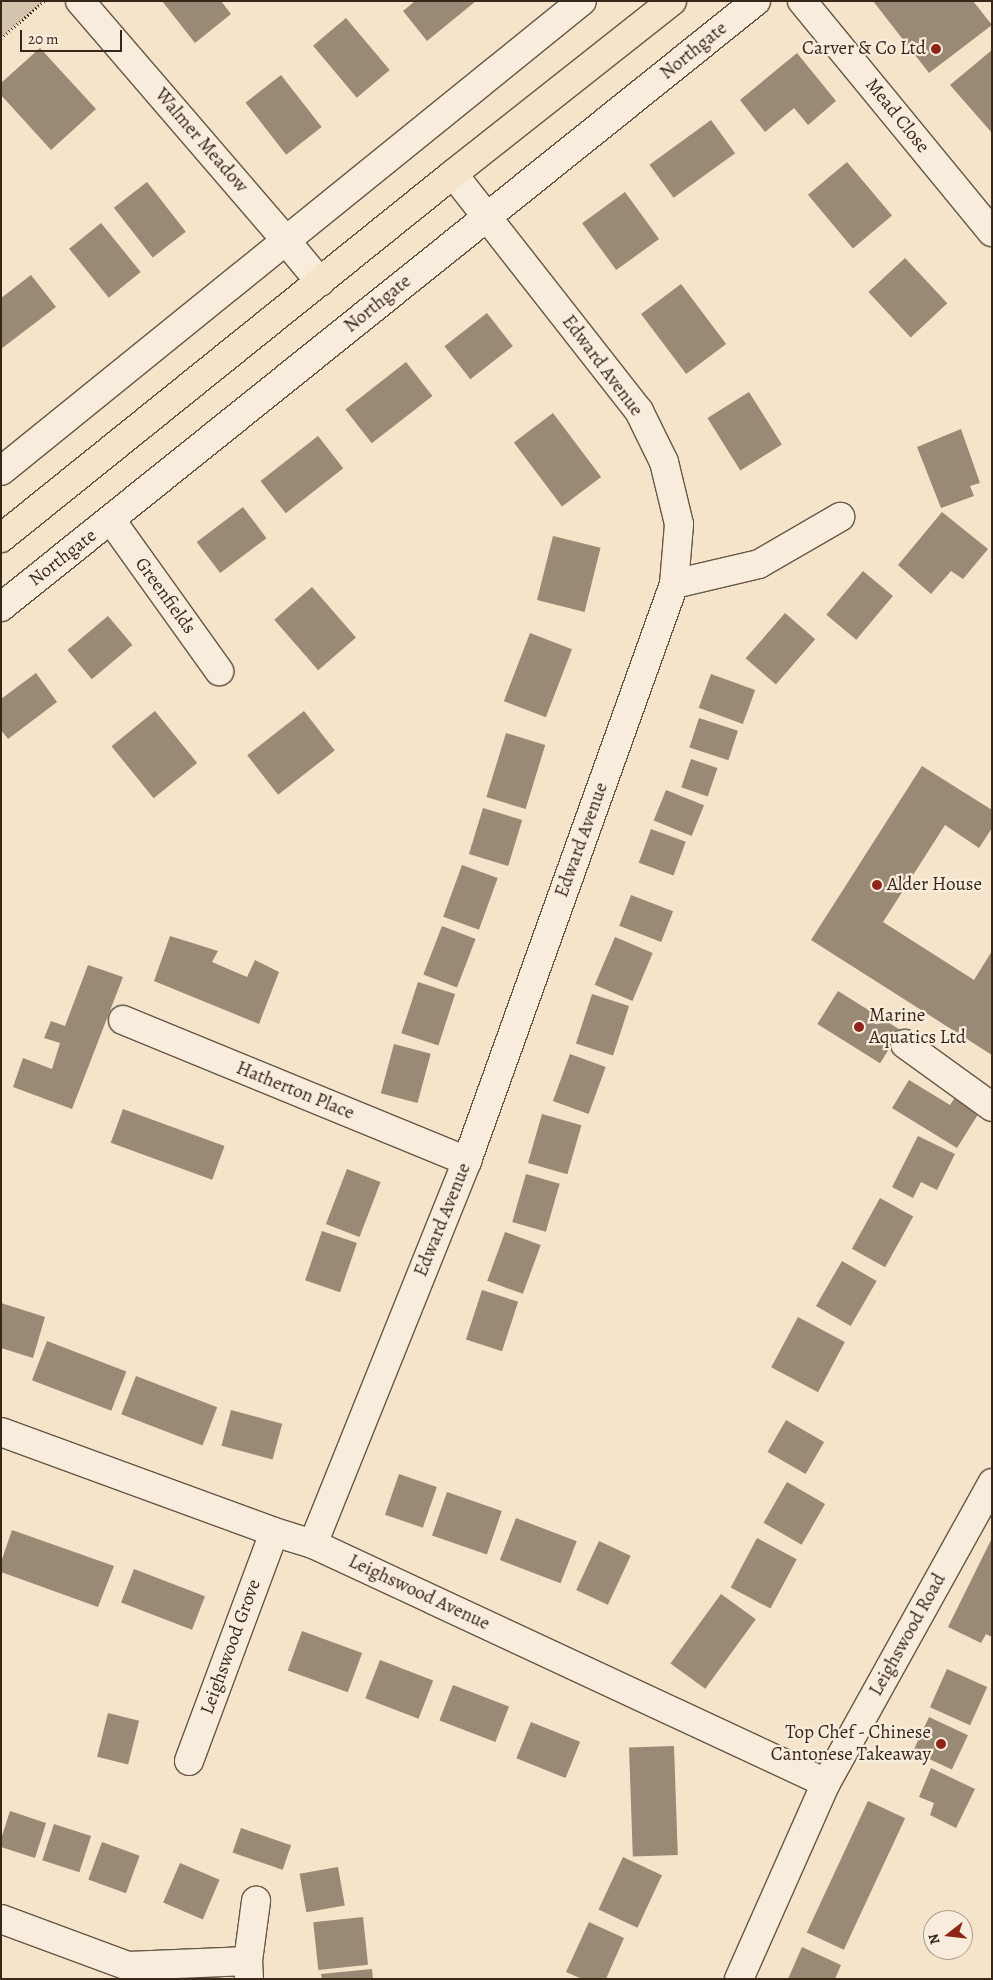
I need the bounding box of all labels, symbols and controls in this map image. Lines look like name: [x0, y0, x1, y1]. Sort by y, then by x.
street label: Northgate: [656, 17, 732, 85]
scale bar: [22, 20, 125, 52]
text: 20 m: [28, 29, 59, 49]
place label: Carver & Co Ltd: [802, 38, 926, 60]
marker: Carver & Co Ltd: [930, 43, 942, 55]
street label: Mead Close: [860, 74, 934, 158]
street label: Walmer Meadow: [149, 84, 253, 198]
street label: Northgate: [340, 270, 416, 338]
street label: Edward Avenue: [557, 311, 647, 421]
street label: Northgate: [25, 525, 101, 591]
street label: Greenfields: [130, 553, 200, 639]
street label: Edward Avenue: [551, 779, 613, 901]
place label: Alder House: [887, 874, 982, 896]
marker: Alder House: [871, 879, 883, 891]
place label: Marine Aquatics Ltd: [869, 1005, 966, 1049]
marker: Marine Aquatics Ltd: [853, 1021, 865, 1033]
street label: Hatherton Place: [233, 1057, 357, 1125]
street label: Edward Avenue: [410, 1160, 476, 1280]
street label: Leighswood Avenue: [345, 1550, 493, 1636]
street label: Leighswood Road: [865, 1570, 951, 1700]
street label: Leighswood Grove: [196, 1576, 266, 1718]
place label: Top Chef - Chinese Cantonese Takeaway: [771, 1722, 931, 1766]
marker: Top Chef - Chinese Cantonese Takeaway: [935, 1738, 947, 1750]
north arrow: [923, 1910, 973, 1960]
text: N: [924, 1931, 945, 1947]

